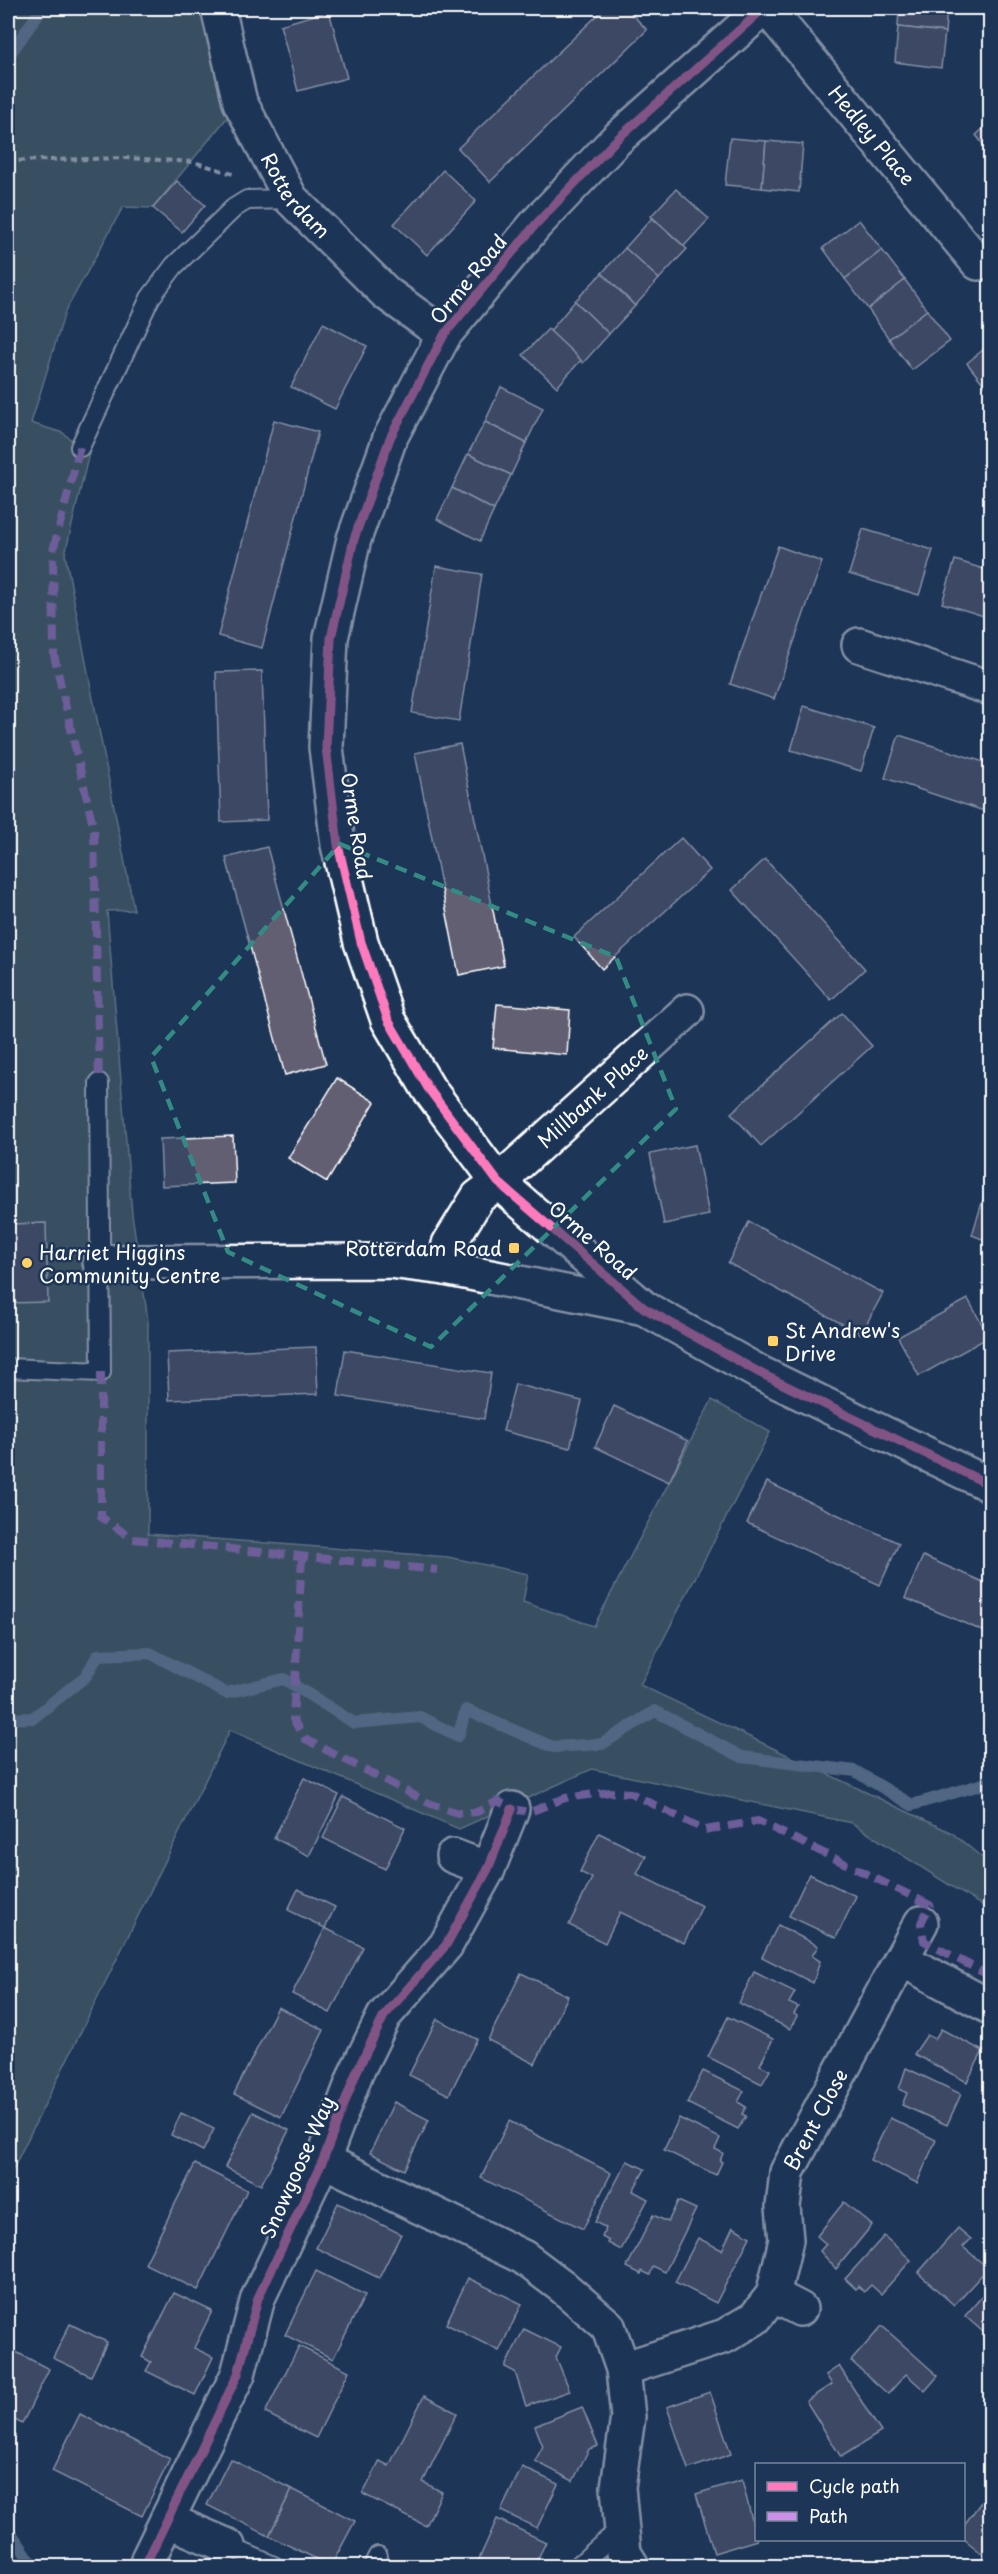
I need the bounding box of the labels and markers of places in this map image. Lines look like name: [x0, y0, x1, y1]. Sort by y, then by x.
place label: Rotterdam Road: [345, 1233, 502, 1263]
place label: Harriet Higgins Community Centre: [39, 1237, 220, 1290]
marker: Rotterdam Road: [507, 1241, 521, 1255]
marker: Harriet Higgins Community Centre: [20, 1256, 34, 1270]
place label: St Andrew's Drive: [785, 1315, 900, 1368]
marker: St Andrew's Drive: [766, 1334, 780, 1348]

